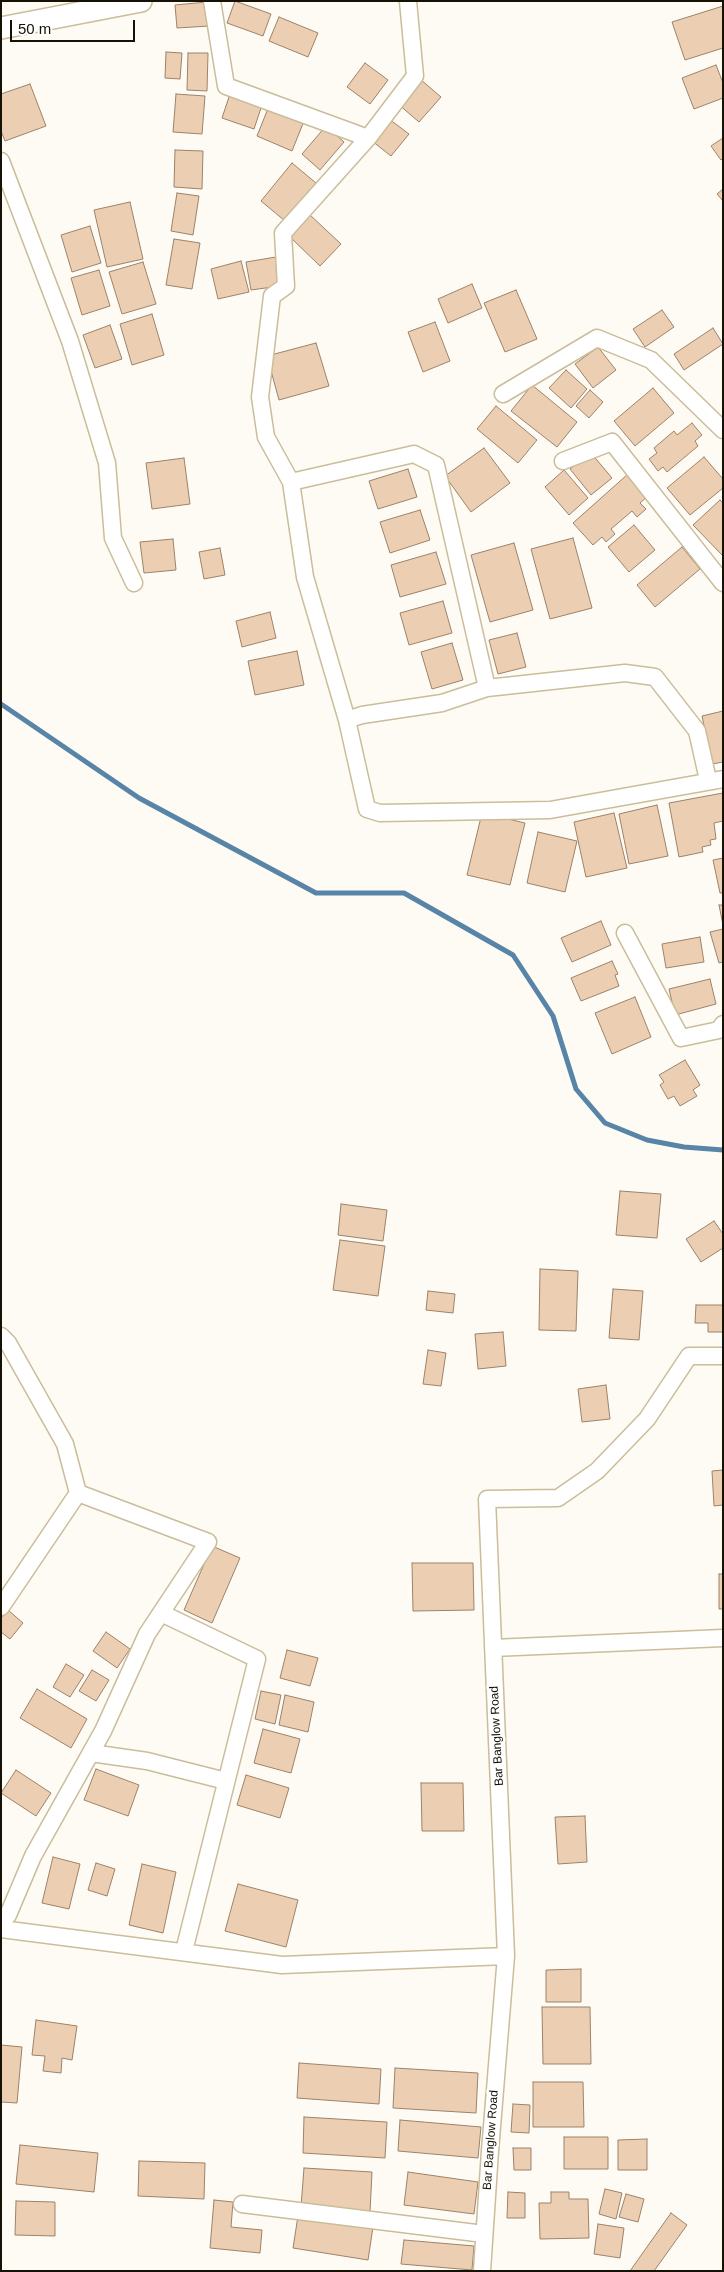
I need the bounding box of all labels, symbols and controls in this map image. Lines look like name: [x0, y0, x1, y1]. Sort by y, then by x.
scale bar: [12, 10, 138, 42]
text: 50 m: [18, 20, 51, 37]
street label: Bar Banglow Road: [487, 1686, 507, 1786]
street label: Bar Banglow Road: [480, 2090, 502, 2190]

